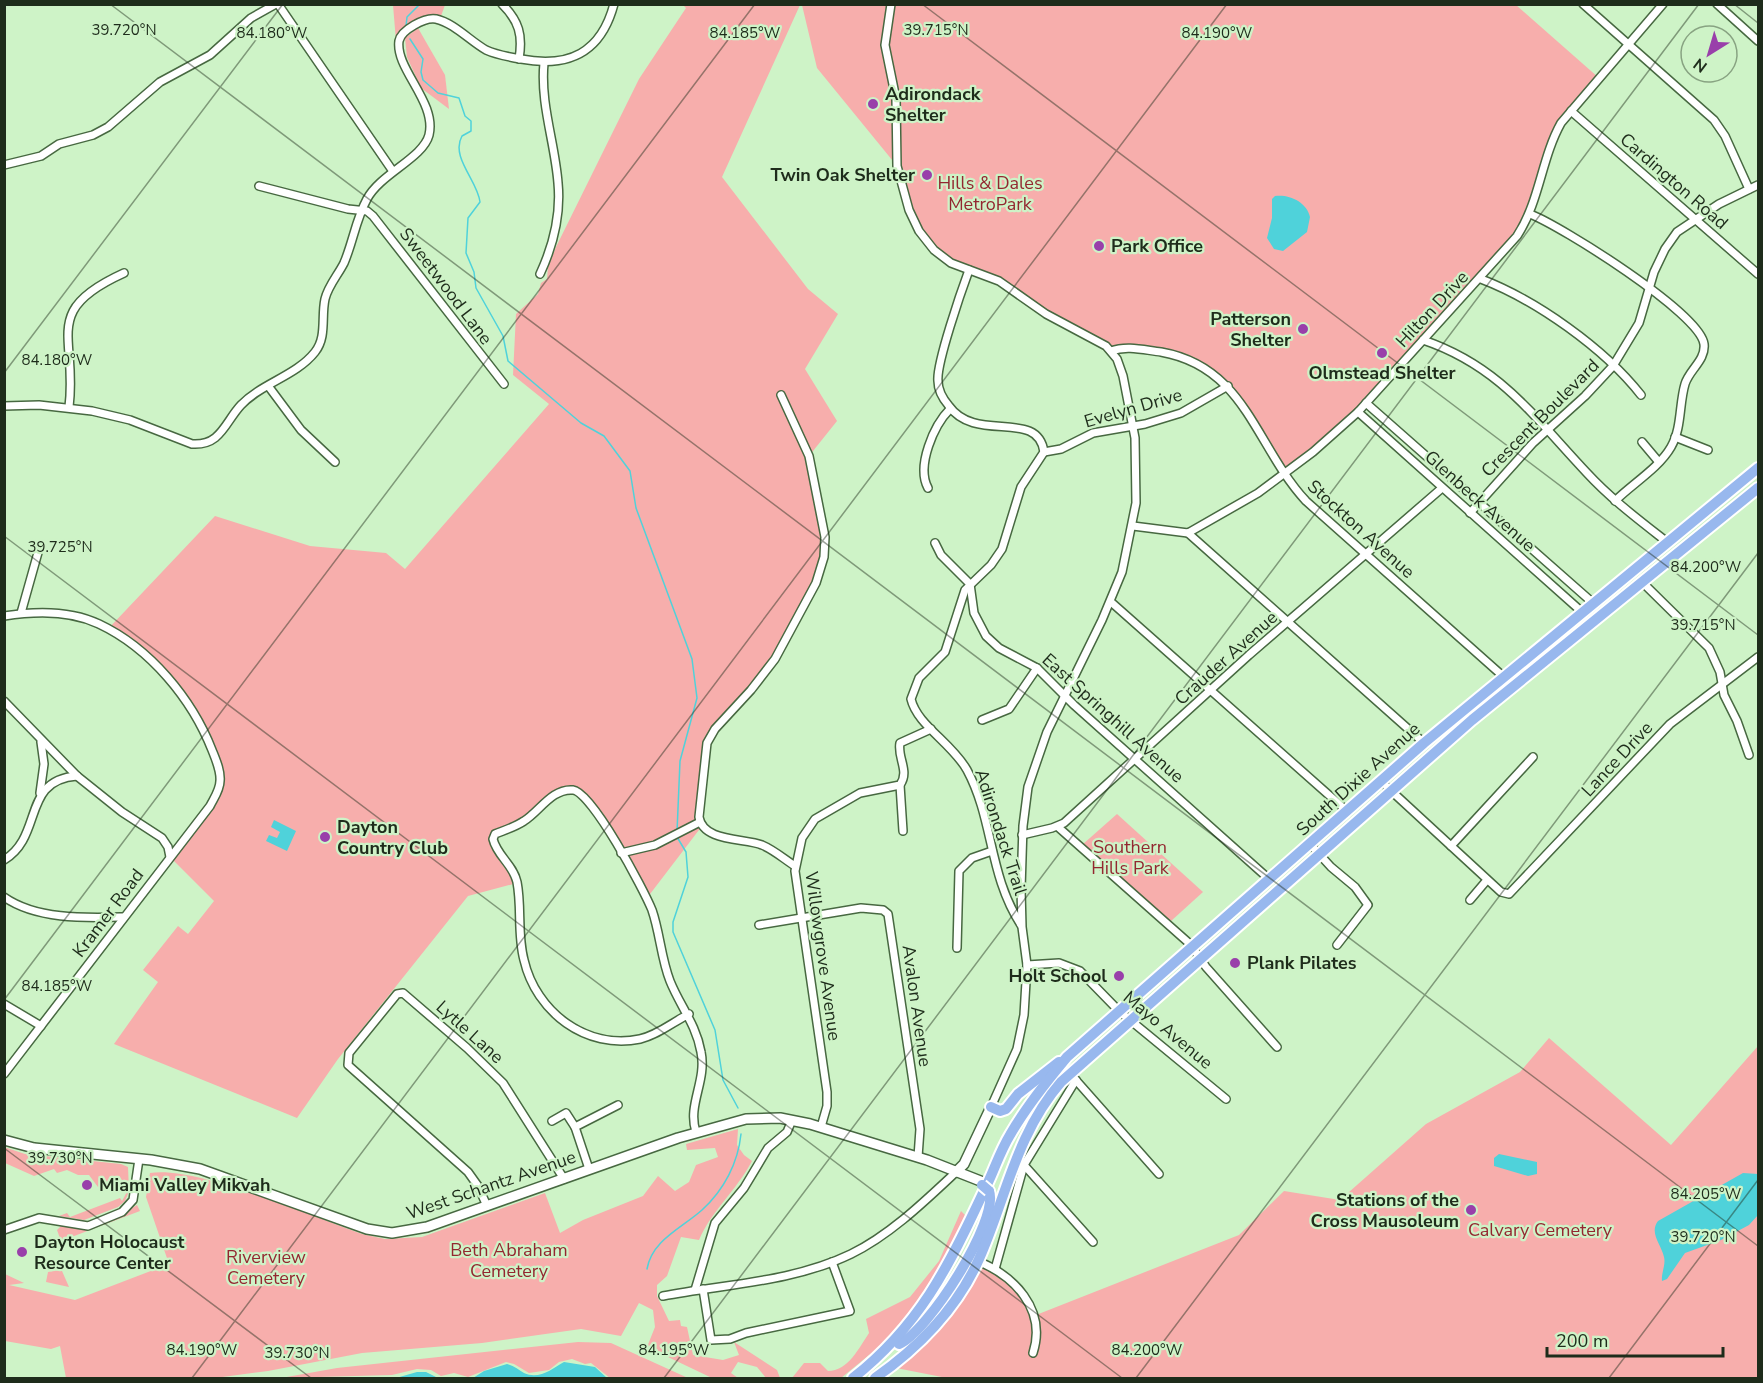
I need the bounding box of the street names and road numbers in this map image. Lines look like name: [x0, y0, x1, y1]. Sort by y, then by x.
street label: Cardington Road: [1615, 127, 1733, 235]
street label: Sweetwood Lane: [394, 223, 498, 349]
street label: Hilton Drive: [1390, 265, 1474, 353]
street label: Crescent Boulevard: [1476, 354, 1604, 482]
street label: Evelyn Drive: [1081, 383, 1185, 433]
street label: Glenbeck Avenue: [1419, 445, 1541, 557]
street label: Stockton Avenue: [1302, 474, 1420, 584]
street label: Crauder Avenue: [1169, 605, 1283, 711]
street label: East Springhill Avenue: [1037, 648, 1189, 788]
street label: Lance Drive: [1576, 716, 1658, 802]
street label: South Dixie Avenue: [1291, 717, 1425, 841]
street label: Adirondack Trail: [969, 766, 1033, 899]
street label: Kramer Road: [67, 864, 149, 962]
street label: Willowgrove Avenue: [799, 870, 847, 1042]
street label: Avalon Avenue: [897, 944, 937, 1068]
street label: Mayo Avenue: [1118, 985, 1218, 1075]
street label: Lytle Lane: [431, 995, 509, 1069]
street label: West Schantz Avenue: [403, 1145, 579, 1225]

